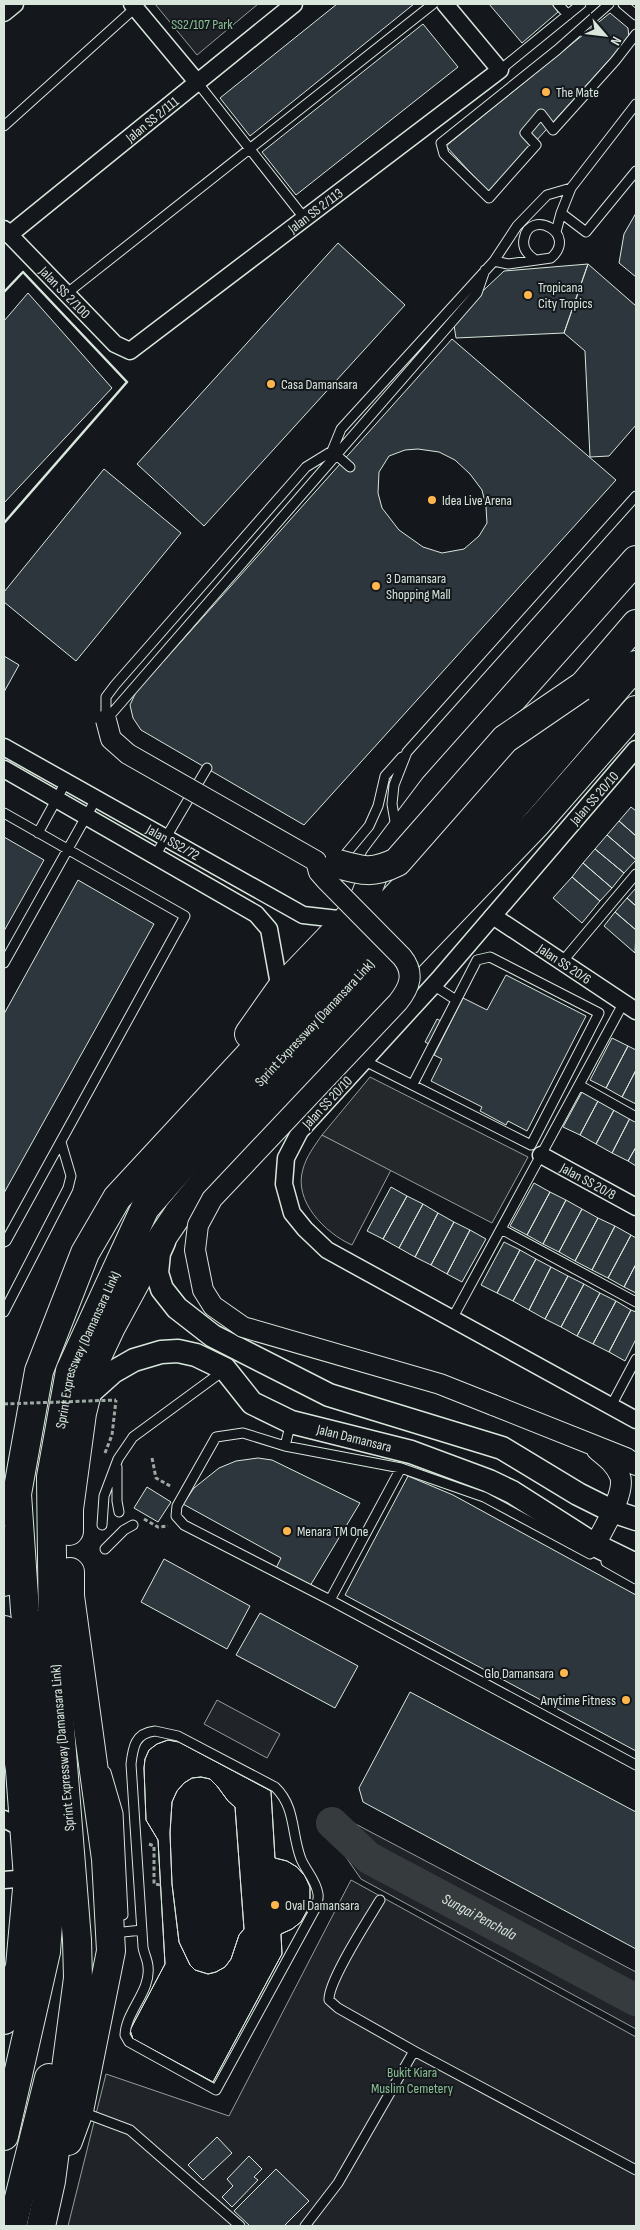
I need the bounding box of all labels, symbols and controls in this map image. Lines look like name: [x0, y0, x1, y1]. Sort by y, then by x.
north arrow: [580, 10, 630, 60]
park label: SS2/107 Park: [171, 16, 233, 33]
text: N: [607, 34, 625, 48]
place label: The Mate: [556, 84, 599, 101]
marker: The Mate: [540, 86, 552, 98]
street label: Jalan SS 2/111: [122, 93, 182, 147]
street label: Jalan SS 2/113: [284, 184, 346, 238]
street label: Jalan SS 2/100: [35, 262, 94, 322]
place label: Tropicana City Tropics: [538, 279, 593, 312]
marker: Tropicana City Tropics: [522, 289, 534, 301]
place label: Casa Damansara: [281, 376, 358, 393]
marker: Casa Damansara: [265, 378, 277, 390]
place label: Idea Live Arena: [442, 492, 512, 509]
marker: Idea Live Arena: [426, 494, 438, 506]
place label: 3 Damansara Shopping Mall: [386, 570, 451, 603]
marker: 3 Damansara Shopping Mall: [370, 580, 382, 592]
street label: Jalan SS 20/10: [566, 768, 622, 829]
street label: Jalan SS2/72: [142, 820, 203, 864]
street label: Jalan SS 20/6: [534, 940, 594, 988]
street label: Sprint Expressway (Damansara Link): [251, 956, 378, 1090]
street label: Jalan SS 20/10: [298, 1073, 356, 1133]
street label: Jalan SS 20/8: [557, 1159, 619, 1203]
street label: Sprint Expressway (Damansara Link): [52, 1268, 124, 1430]
street label: Jalan Damansara: [314, 1421, 393, 1456]
place label: Menara TM One: [297, 1523, 368, 1540]
marker: Menara TM One: [281, 1525, 293, 1537]
street label: Sprint Expressway (Damansara Link): [47, 1664, 78, 1832]
place label: Glo Damansara: [484, 1665, 554, 1682]
marker: Glo Damansara: [558, 1667, 570, 1679]
place label: Anytime Fitness: [540, 1692, 616, 1709]
marker: Anytime Fitness: [620, 1694, 632, 1706]
water label: Sungai Penchala: [439, 1890, 520, 1945]
place label: Oval Damansara: [285, 1897, 359, 1914]
marker: Oval Damansara: [269, 1899, 281, 1911]
park label: Bukit Kiara Muslim Cemetery: [371, 2064, 454, 2097]

